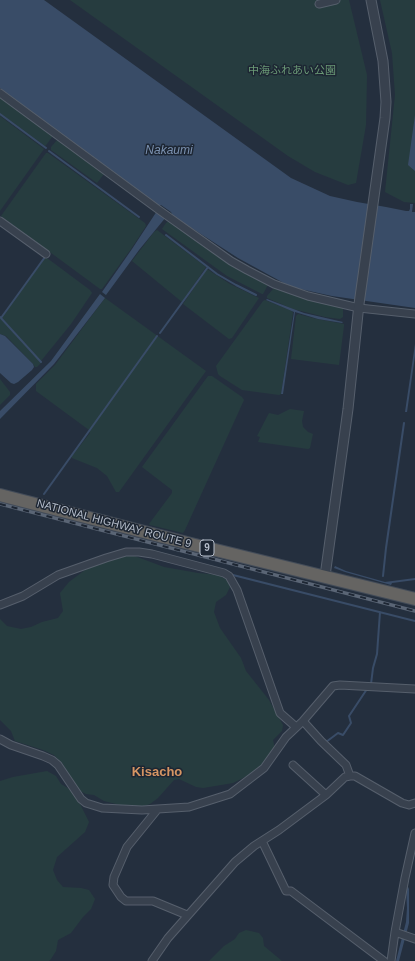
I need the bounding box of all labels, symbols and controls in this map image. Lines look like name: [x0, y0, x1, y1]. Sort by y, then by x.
park label: 中海ふれあい公園: [248, 64, 336, 78]
water label: Nakaumi: [145, 144, 193, 158]
street label: NATIONAL HIGHWAY ROUTE 9: [35, 497, 193, 551]
road number: 9: [200, 540, 214, 556]
district label: Kisacho: [132, 764, 182, 780]

